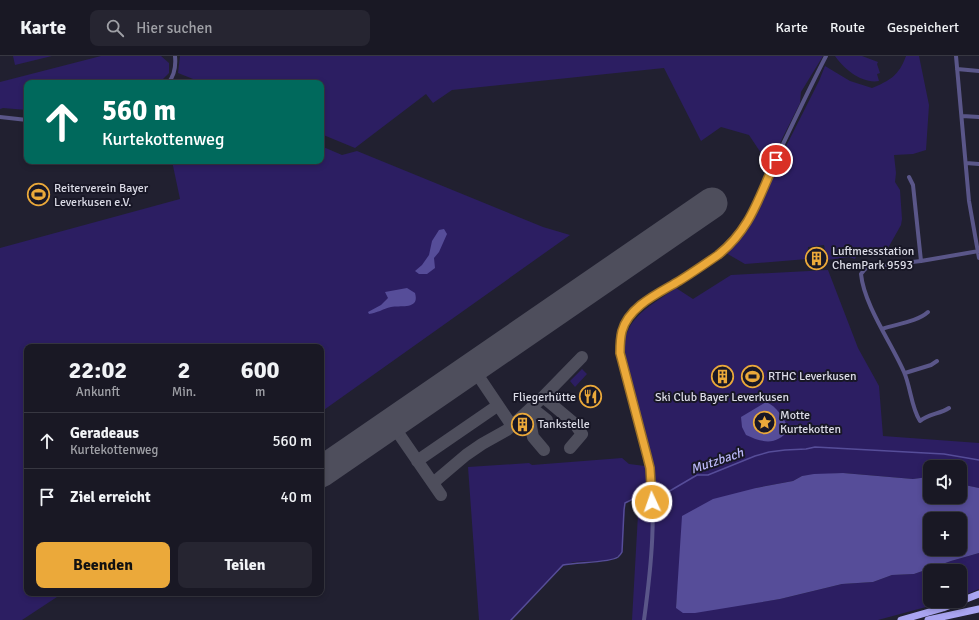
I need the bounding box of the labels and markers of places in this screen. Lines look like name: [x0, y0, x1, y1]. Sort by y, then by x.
pin: [759, 143, 793, 177]
place label: Reiterverein Bayer Leverkusen e.V.: [54, 181, 149, 210]
sports icon: Reiterverein Bayer Leverkusen e.V.: [25, 182, 51, 208]
place label: Luftmessstation ChemPark 9593: [832, 244, 914, 273]
building icon: Luftmessstation ChemPark 9593: [803, 245, 829, 271]
building icon: Ski Club Bayer Leverkusen: [709, 363, 735, 389]
sports icon: RTHC Leverkusen: [739, 363, 765, 389]
place label: RTHC Leverkusen: [768, 369, 857, 384]
restaurant icon: Fliegerhütte: [578, 384, 604, 410]
place label: Fliegerhütte: [513, 390, 576, 405]
place label: Ski Club Bayer Leverkusen: [655, 390, 789, 405]
place label: Motte Kurtekotten: [780, 408, 841, 437]
place icon: Motte Kurtekotten: [752, 409, 778, 435]
building icon: Tankstelle: [509, 411, 535, 437]
place label: Tankstelle: [538, 417, 590, 432]

